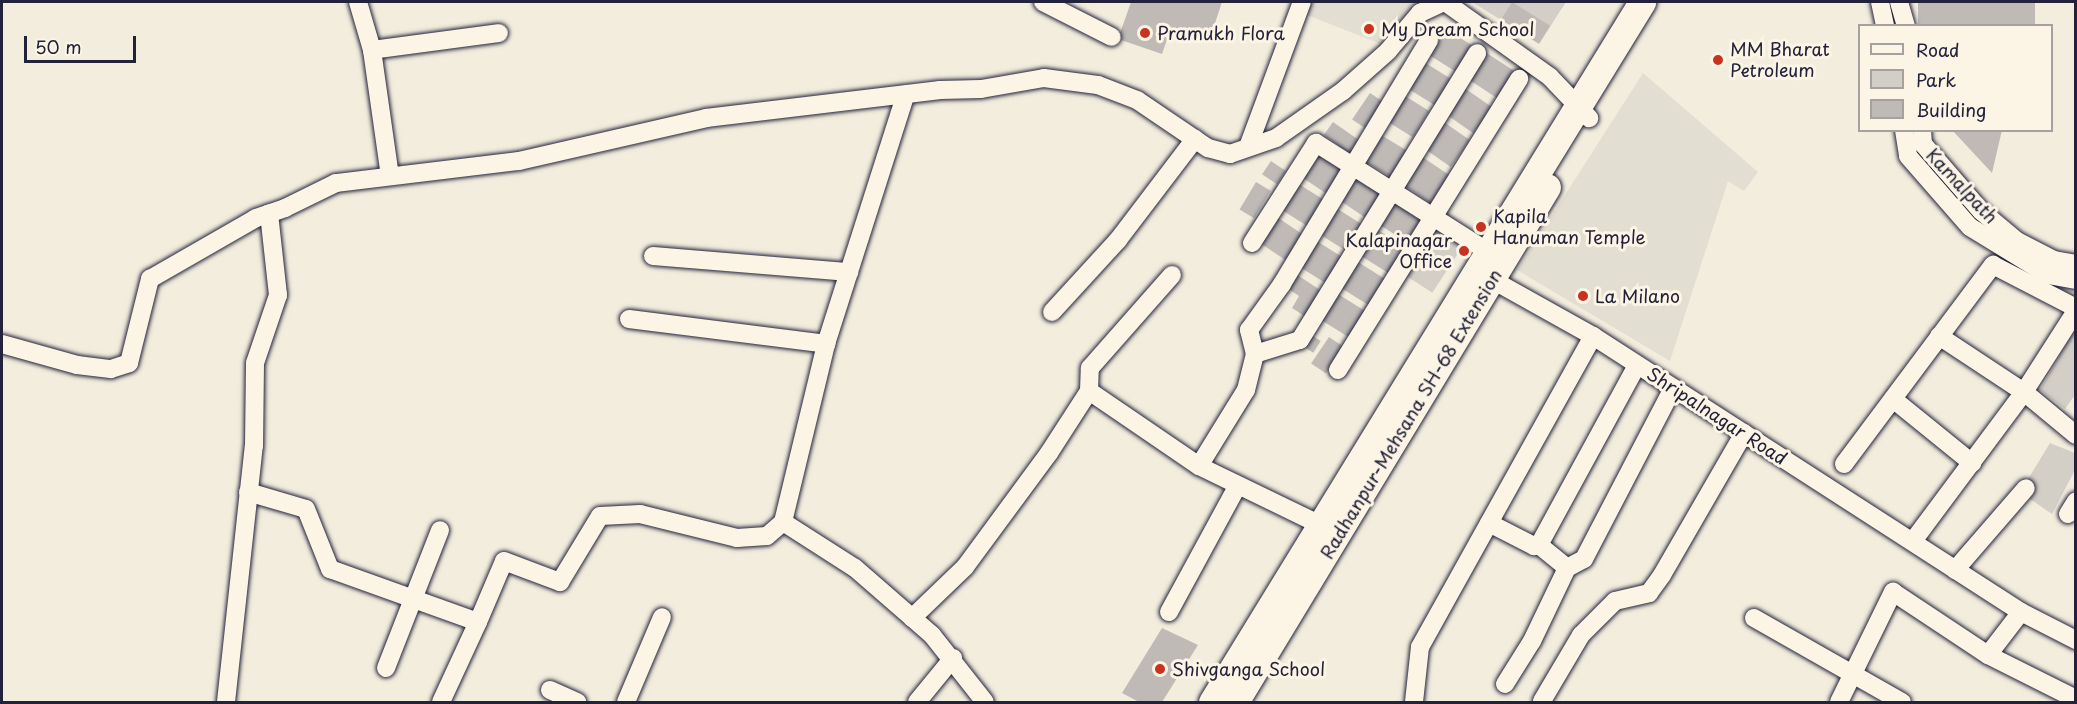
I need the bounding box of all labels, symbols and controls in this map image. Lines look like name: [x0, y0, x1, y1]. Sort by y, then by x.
place label: My Dream School: [1381, 18, 1535, 40]
place label: Pramukh Flora: [1157, 22, 1284, 44]
marker: My Dream School: [1362, 22, 1376, 36]
scale bar: [27, 24, 140, 62]
legend: [1858, 24, 2053, 132]
marker: Pramukh Flora: [1138, 26, 1152, 40]
text: 50 m: [35, 33, 82, 60]
text: Road: [1916, 36, 1960, 63]
place label: MM Bharat Petroleum: [1730, 39, 1830, 82]
marker: MM Bharat Petroleum: [1711, 53, 1725, 67]
text: Park: [1916, 66, 1956, 93]
text: Building: [1916, 96, 1986, 123]
street label: Kamalpath: [1922, 144, 2002, 228]
place label: Kapila Hanuman Temple: [1493, 206, 1645, 248]
marker: Kapila Hanuman Temple: [1474, 220, 1488, 234]
place label: Kalapinagar Office: [1345, 230, 1452, 272]
marker: Kalapinagar Office: [1457, 244, 1471, 258]
street label: Radhanpur-Mehsana SH-68 Extension: [1315, 265, 1507, 563]
place label: La Milano: [1595, 285, 1681, 307]
marker: La Milano: [1576, 289, 1590, 303]
street label: Shripalnagar Road: [1642, 362, 1792, 470]
place label: Shivganga School: [1172, 658, 1325, 680]
marker: Shivganga School: [1153, 662, 1167, 676]

